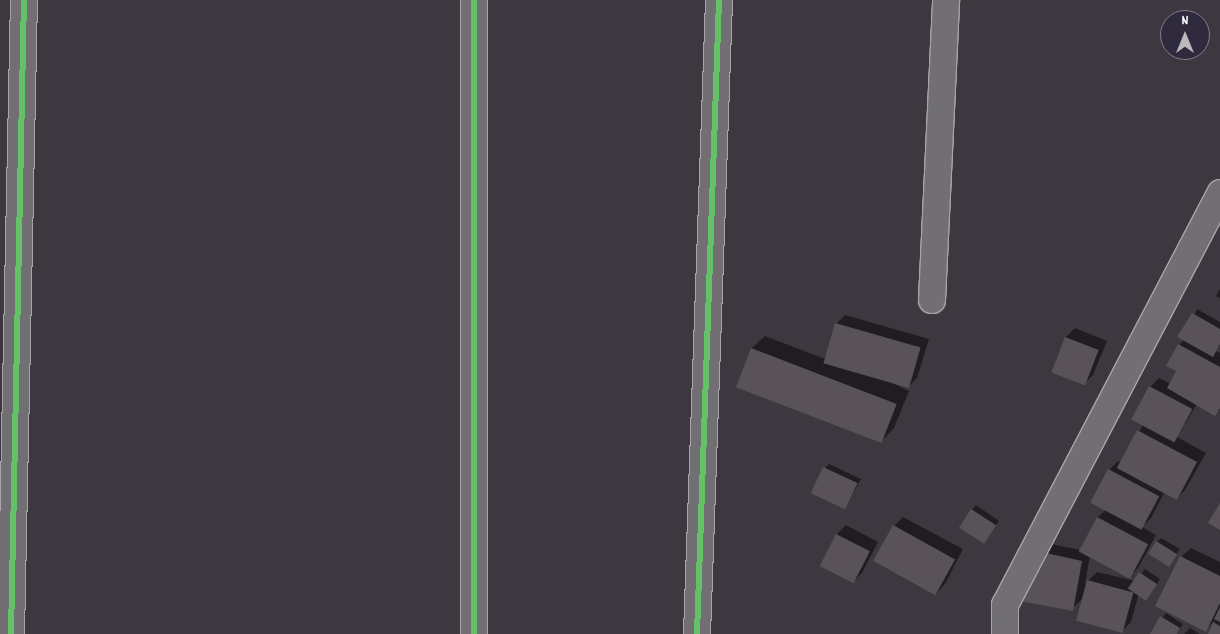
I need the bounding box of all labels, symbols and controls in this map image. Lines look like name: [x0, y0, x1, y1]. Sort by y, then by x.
north arrow: [1160, 10, 1210, 60]
text: N: [1182, 11, 1188, 31]

